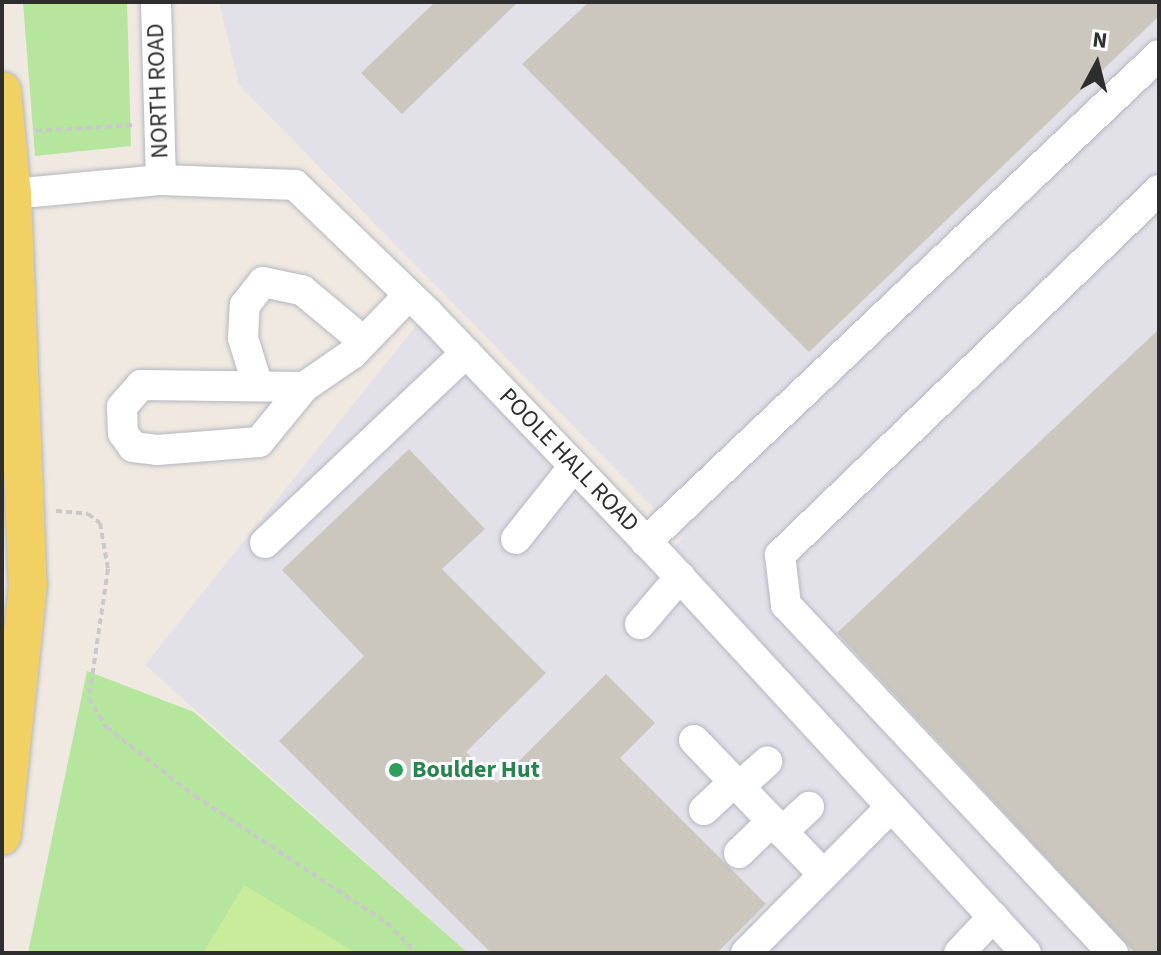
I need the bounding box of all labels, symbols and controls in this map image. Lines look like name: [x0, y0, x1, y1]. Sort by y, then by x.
street label: NORTH ROAD: [141, 23, 175, 159]
text: N: [1091, 23, 1109, 57]
north arrow: [1057, 24, 1137, 104]
street label: POOLE HALL ROAD: [493, 382, 645, 538]
place label: Boulder Hut: [412, 756, 540, 784]
marker: Boulder Hut: [387, 761, 405, 779]

